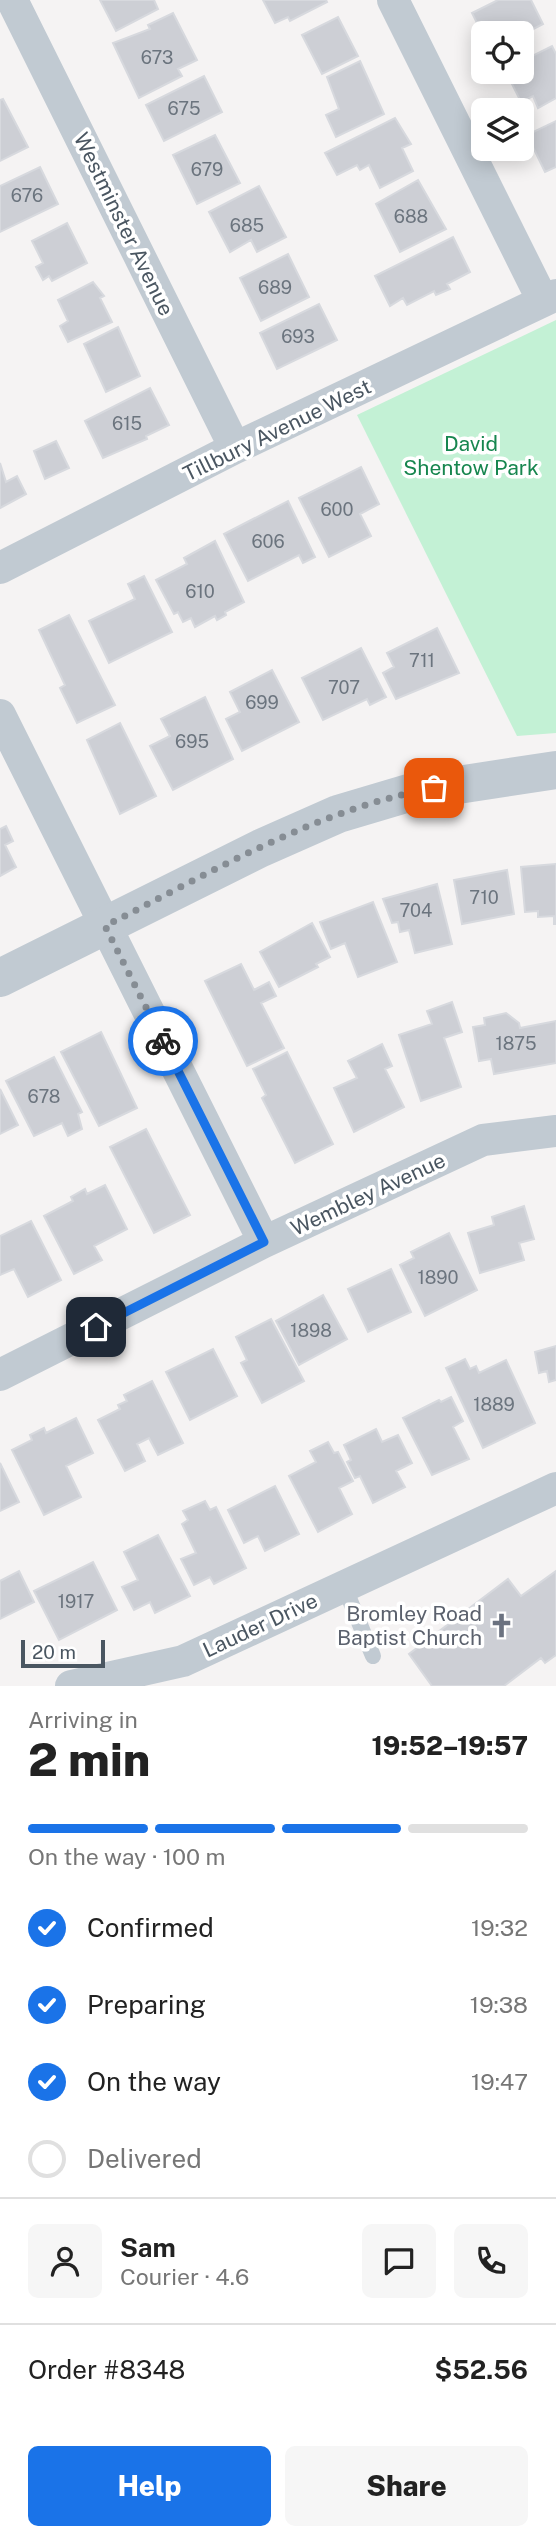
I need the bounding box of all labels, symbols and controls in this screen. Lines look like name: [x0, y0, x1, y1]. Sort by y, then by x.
map controls: [471, 21, 534, 161]
button: locate: [471, 21, 534, 84]
house number: 673: [141, 47, 173, 68]
house number: 675: [167, 98, 201, 119]
button: layers: [471, 98, 534, 161]
street label: Westminster Avenue: [69, 128, 179, 320]
house number: 679: [191, 159, 223, 180]
house number: 676: [11, 185, 43, 206]
house number: 688: [394, 206, 428, 227]
house number: 685: [230, 215, 264, 236]
house number: 689: [258, 277, 292, 298]
house number: 693: [281, 326, 315, 347]
street label: Tillbury Avenue West: [179, 374, 375, 486]
house number: 615: [112, 413, 142, 434]
park label: David Shentow Park: [403, 431, 539, 480]
house number: 600: [320, 499, 354, 520]
house number: 606: [251, 531, 285, 552]
house number: 610: [185, 581, 215, 602]
house number: 711: [409, 650, 435, 671]
house number: 707: [328, 677, 360, 698]
house number: 699: [245, 692, 279, 713]
house number: 695: [175, 731, 209, 752]
pin: [404, 758, 464, 818]
icon: bag: [415, 769, 453, 807]
house number: 710: [469, 887, 499, 908]
house number: 704: [400, 900, 432, 921]
courier: [128, 1006, 198, 1076]
icon: bike: [144, 1022, 182, 1060]
house number: 1875: [496, 1033, 537, 1054]
house number: 678: [28, 1086, 61, 1107]
street label: Wembley Avenue: [287, 1147, 449, 1241]
house number: 1890: [417, 1267, 459, 1288]
pin: [66, 1297, 126, 1357]
icon: home: [77, 1308, 115, 1346]
house number: 1898: [290, 1320, 332, 1341]
house number: 1889: [473, 1394, 515, 1415]
street label: Lauder Drive: [199, 1588, 321, 1662]
house number: 1917: [58, 1591, 94, 1612]
place label: Bromley Road Baptist Church: [337, 1601, 482, 1650]
church icon: Bromley Road Baptist Church: [488, 1611, 516, 1639]
scale bar: [21, 1637, 105, 1669]
text: 20 m: [32, 1641, 76, 1663]
text: Arriving in: [28, 1706, 138, 1733]
text: 19:52–19:57: [371, 1730, 528, 1761]
text: 2 min: [28, 1732, 150, 1786]
text: On the way · 100 m: [28, 1843, 225, 1870]
icon: check: [28, 1909, 66, 1947]
text: Confirmed: [87, 1912, 214, 1943]
text: 19:32: [471, 1914, 528, 1941]
icon: check: [28, 1986, 66, 2024]
text: Preparing: [87, 1989, 206, 2020]
text: 19:38: [470, 1991, 528, 2018]
icon: check: [28, 2063, 66, 2101]
text: On the way: [87, 2066, 221, 2097]
text: 19:47: [471, 2068, 528, 2095]
text: Delivered: [87, 2143, 202, 2174]
button: person: [28, 2224, 102, 2298]
button: chat: [362, 2224, 436, 2298]
button: phone: [454, 2224, 528, 2298]
text: Sam: [120, 2232, 176, 2263]
text: Courier · 4.6: [120, 2263, 249, 2290]
text: Order #8348: [28, 2354, 185, 2385]
text: $52.56: [435, 2354, 528, 2385]
button: Help: [28, 2446, 271, 2526]
button: Share: [285, 2446, 528, 2526]

